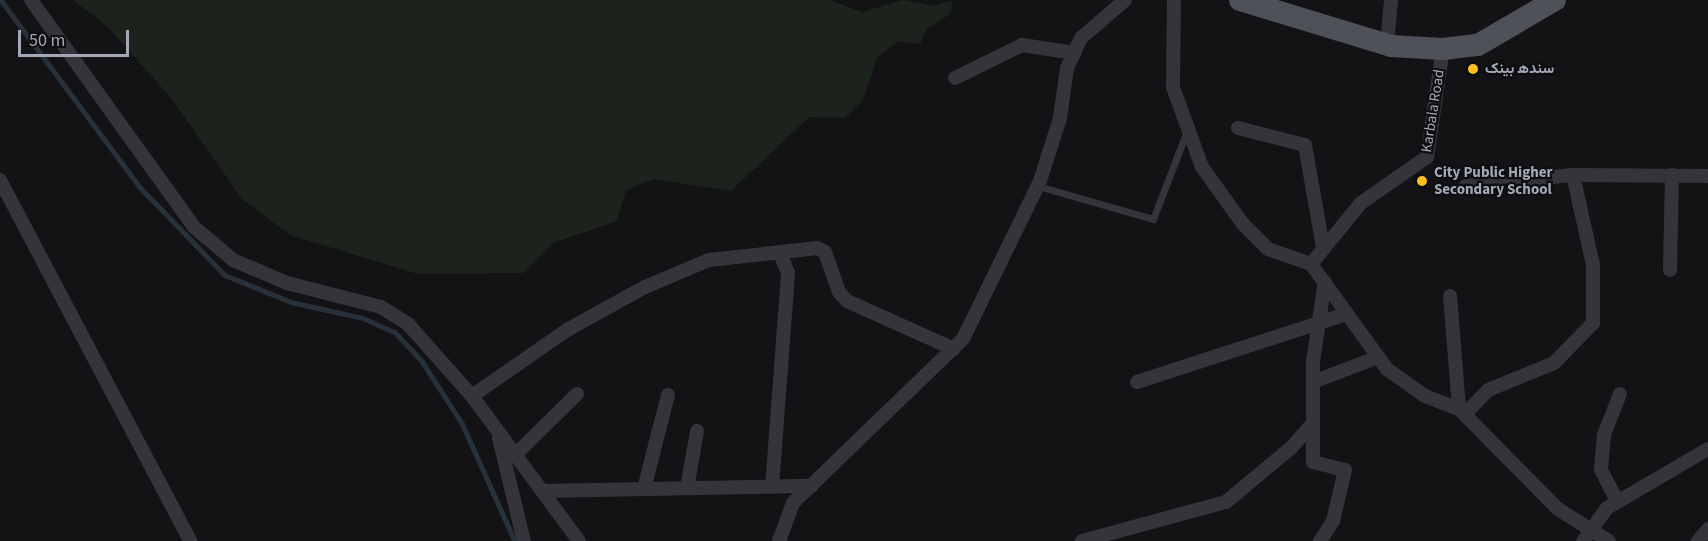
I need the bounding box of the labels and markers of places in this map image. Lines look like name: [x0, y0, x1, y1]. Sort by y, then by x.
place label: سندھ بینک: [1485, 60, 1554, 78]
marker: سندھ بینک: [1466, 62, 1480, 76]
place label: City Public Higher Secondary School: [1434, 163, 1552, 198]
marker: City Public Higher Secondary School: [1415, 174, 1429, 188]

